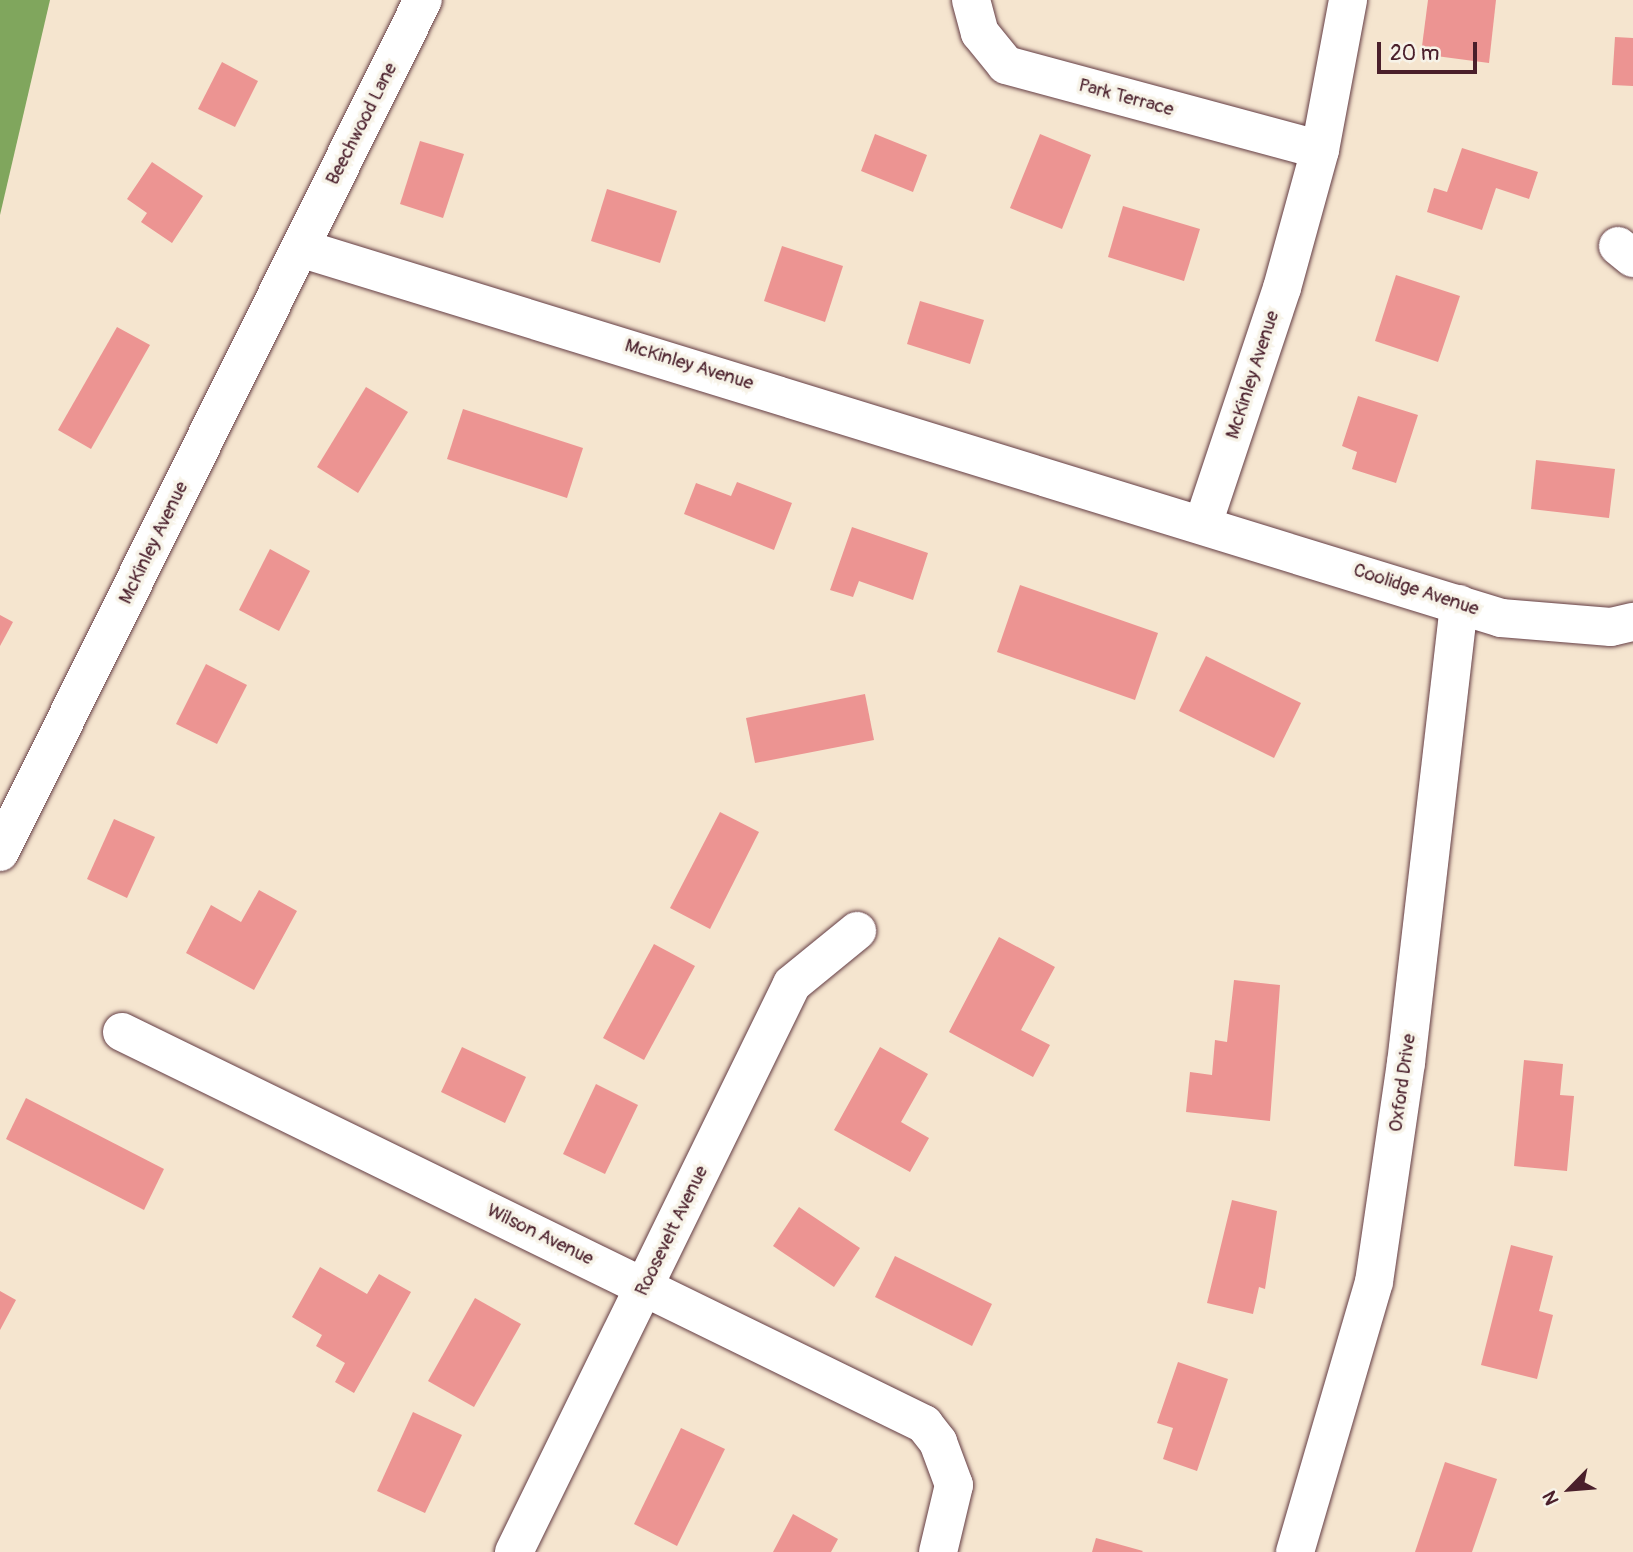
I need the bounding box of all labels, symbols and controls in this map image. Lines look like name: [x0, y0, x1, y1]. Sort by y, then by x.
scale bar: [1381, 28, 1481, 72]
text: 20 m: [1390, 40, 1439, 67]
street label: Beechwood Lane: [321, 59, 403, 189]
street label: Park Terrace: [1076, 74, 1176, 122]
street label: McKinley Avenue: [1222, 308, 1284, 442]
street label: McKinley Avenue: [622, 335, 756, 395]
street label: McKinley Avenue: [115, 478, 193, 608]
street label: Coolidge Avenue: [1350, 559, 1482, 621]
street label: Oxford Drive: [1385, 1033, 1421, 1133]
street label: Roosevelt Avenue: [631, 1162, 713, 1300]
street label: Wilson Avenue: [483, 1199, 597, 1271]
north arrow: [1535, 1454, 1605, 1524]
text: N: [1537, 1487, 1565, 1509]

